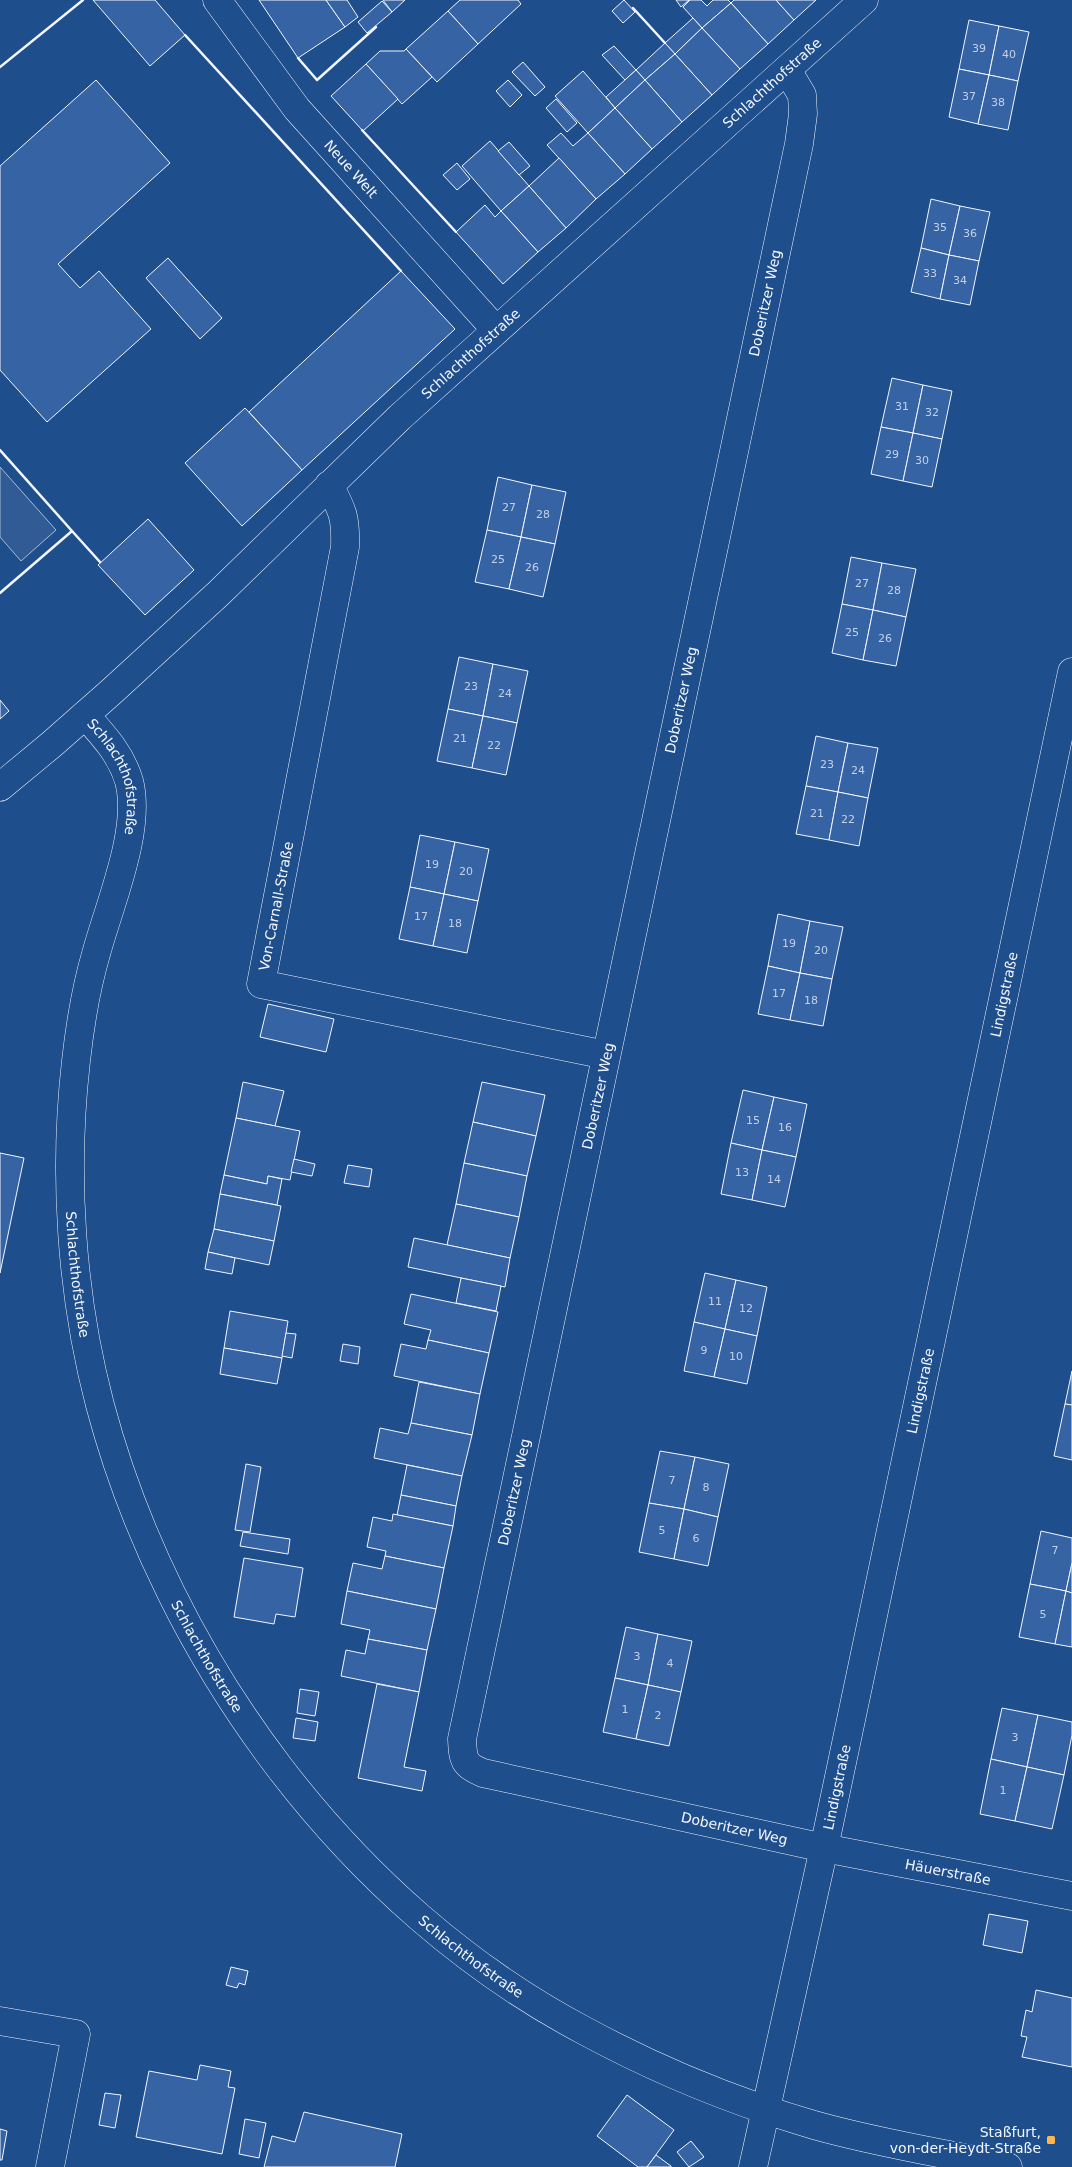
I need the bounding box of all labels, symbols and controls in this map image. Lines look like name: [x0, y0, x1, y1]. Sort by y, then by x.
street label: Schlachthofstraße: [719, 34, 824, 131]
house number: 39: [972, 42, 986, 55]
house number: 40: [1002, 48, 1016, 61]
house number: 37: [962, 90, 976, 103]
house number: 38: [991, 96, 1005, 109]
street label: Neue Welt: [321, 137, 381, 202]
house number: 35: [933, 221, 947, 234]
house number: 36: [963, 227, 977, 240]
street label: Doberitzer Weg: [746, 248, 784, 358]
house number: 33: [923, 267, 937, 280]
house number: 34: [953, 274, 967, 287]
street label: Schlachthofstraße: [418, 305, 523, 402]
house number: 31: [895, 400, 909, 413]
house number: 32: [925, 406, 939, 419]
house number: 29: [885, 448, 899, 461]
house number: 30: [915, 454, 929, 467]
house number: 27: [502, 501, 516, 514]
house number: 28: [536, 508, 550, 521]
house number: 25: [491, 553, 505, 566]
house number: 26: [525, 561, 539, 574]
house number: 27: [855, 577, 869, 590]
house number: 28: [887, 584, 901, 597]
house number: 25: [845, 626, 859, 639]
house number: 26: [878, 632, 892, 645]
street label: Doberitzer Weg: [662, 645, 700, 755]
house number: 23: [464, 680, 478, 693]
house number: 24: [498, 687, 512, 700]
street label: Schlachthofstraße: [84, 715, 140, 836]
house number: 21: [453, 732, 467, 745]
house number: 22: [487, 739, 501, 752]
house number: 23: [820, 758, 834, 771]
house number: 24: [851, 764, 865, 777]
house number: 21: [810, 807, 824, 820]
house number: 22: [841, 813, 855, 826]
street label: Von-Carnall-Straße: [256, 840, 296, 972]
house number: 19: [425, 858, 439, 871]
house number: 20: [459, 865, 473, 878]
house number: 17: [414, 910, 428, 923]
house number: 18: [448, 917, 462, 930]
house number: 19: [782, 937, 796, 950]
house number: 20: [814, 944, 828, 957]
street label: Lindigstraße: [987, 950, 1021, 1039]
house number: 17: [772, 987, 786, 1000]
house number: 18: [804, 994, 818, 1007]
street label: Doberitzer Weg: [579, 1041, 617, 1151]
house number: 15: [746, 1114, 760, 1127]
house number: 16: [778, 1121, 792, 1134]
house number: 13: [735, 1166, 749, 1179]
house number: 14: [767, 1173, 781, 1186]
street label: Schlachthofstraße: [63, 1211, 93, 1339]
house number: 11: [708, 1295, 722, 1308]
house number: 12: [739, 1302, 753, 1315]
house number: 9: [701, 1344, 708, 1357]
street label: Lindigstraße: [904, 1347, 937, 1435]
house number: 10: [729, 1350, 743, 1363]
street label: Doberitzer Weg: [495, 1437, 533, 1547]
house number: 7: [669, 1474, 676, 1487]
house number: 8: [703, 1481, 710, 1494]
house number: 5: [659, 1524, 666, 1537]
house number: 6: [693, 1532, 700, 1545]
house number: 7: [1052, 1544, 1059, 1557]
street label: Schlachthofstraße: [168, 1598, 246, 1715]
house number: 5: [1040, 1608, 1047, 1621]
house number: 3: [634, 1650, 641, 1663]
house number: 4: [667, 1657, 674, 1670]
house number: 1: [622, 1703, 629, 1716]
house number: 2: [655, 1709, 662, 1722]
house number: 3: [1012, 1731, 1019, 1744]
street label: Lindigstraße: [820, 1743, 854, 1831]
house number: 1: [1000, 1784, 1007, 1797]
street label: Doberitzer Weg: [680, 1809, 789, 1848]
street label: Häuerstraße: [904, 1856, 992, 1888]
street label: Schlachthofstraße: [415, 1912, 526, 2001]
place label: Staßfurt, von-der-Heydt-Straße: [890, 2124, 1041, 2156]
marker: Staßfurt, von-der-Heydt-Straße: [1045, 2134, 1057, 2146]

